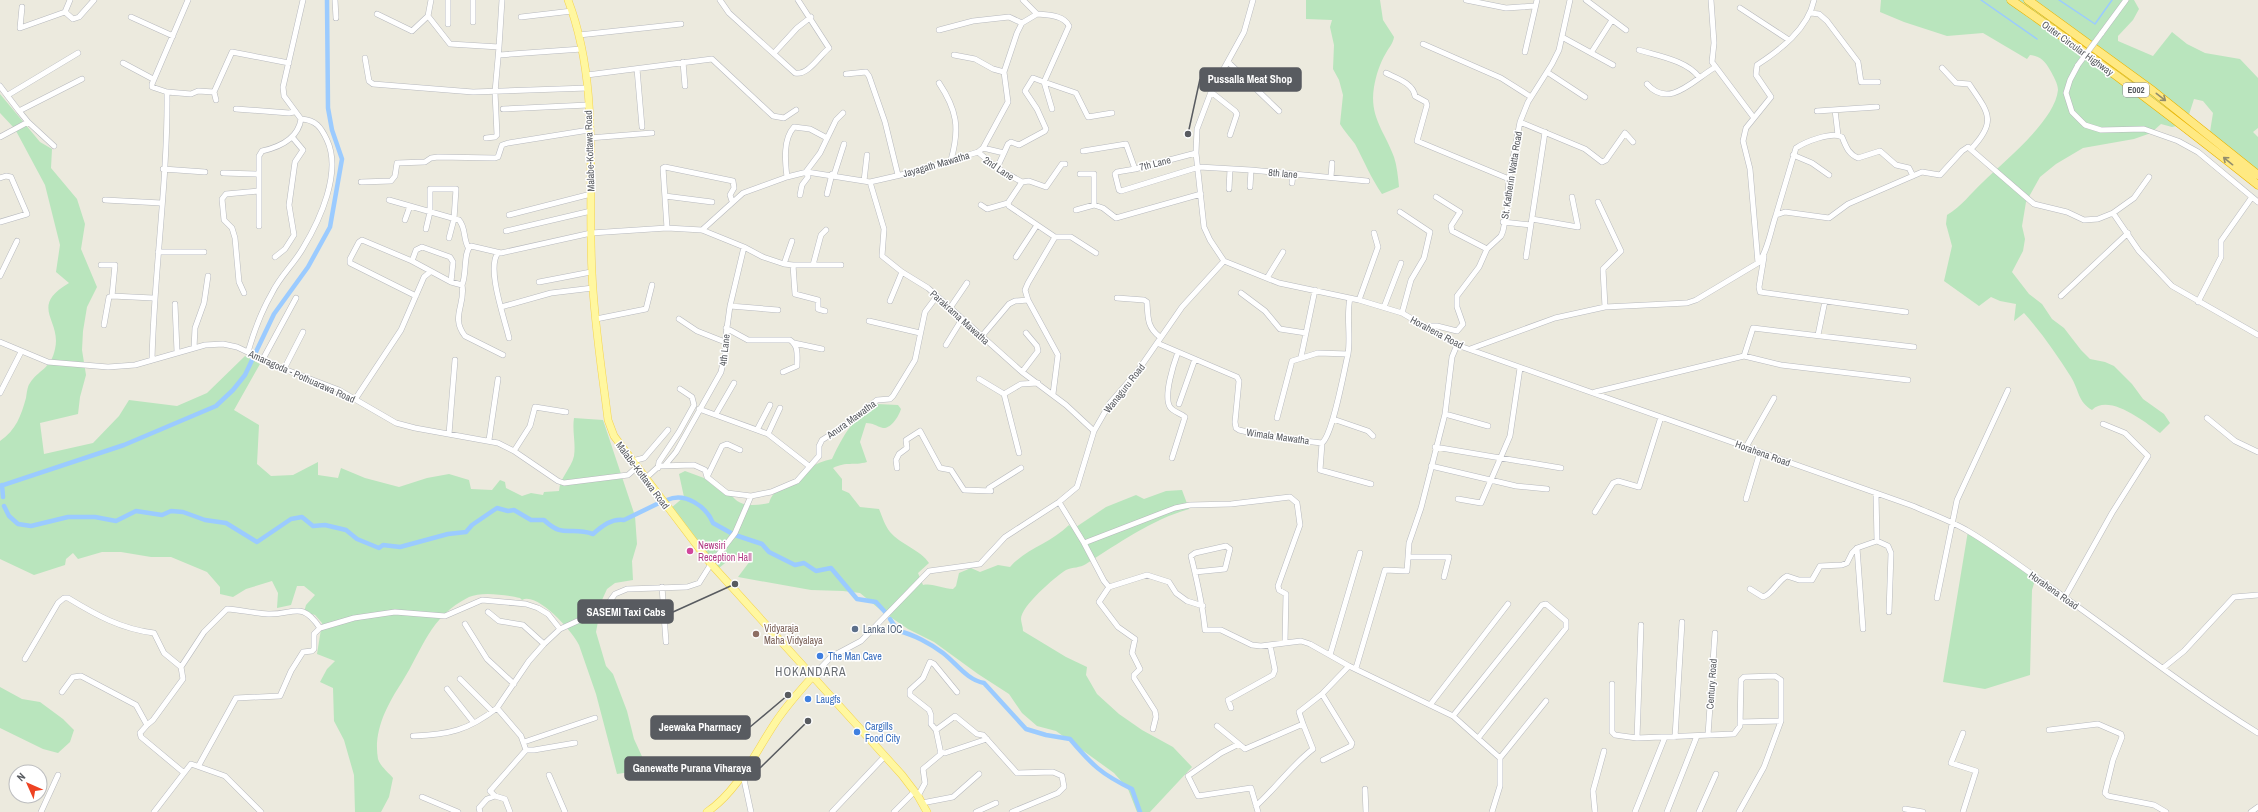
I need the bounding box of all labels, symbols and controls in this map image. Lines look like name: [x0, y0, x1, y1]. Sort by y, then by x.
street label: Outer Circular Highway: [2039, 18, 2117, 79]
callout: Pussalla Meat Shop: [1200, 68, 1301, 91]
text: Pussalla Meat Shop: [1208, 72, 1293, 86]
road number: E002: [2123, 83, 2149, 97]
one-way arrow: [2155, 93, 2166, 102]
street label: Malabe-Kottawa Road: [582, 110, 597, 192]
street label: St. Katherin Watta Road: [1498, 130, 1525, 220]
street label: Jayagath Mawatha: [901, 149, 971, 180]
street label: 2nd Lane: [981, 153, 1017, 184]
street label: 7th Lane: [1138, 153, 1173, 174]
one-way arrow: [2222, 157, 2233, 165]
street label: 8th lane: [1268, 166, 1298, 181]
street label: Parakrama Mawatha: [927, 287, 992, 348]
street label: Horahena Road: [1408, 313, 1465, 352]
street label: 4th Lane: [716, 333, 733, 367]
street label: Amaragoda - Pothuarawa Road: [246, 347, 357, 406]
street label: Wanaguru Road: [1101, 361, 1148, 416]
street label: Anura Mawatha: [823, 397, 879, 442]
street label: Wimala Mawatha: [1246, 426, 1311, 447]
street label: Horahena Road: [1733, 437, 1792, 469]
street label: Malabe-Kottawa Road: [613, 439, 672, 512]
place label: Newsiri Reception Hall: [698, 539, 752, 564]
marker: Newsiri Reception Hall: [685, 546, 695, 556]
street label: Horahena Road: [2026, 568, 2081, 612]
callout: SASEMI Taxi Cabs: [578, 600, 673, 623]
text: SASEMI Taxi Cabs: [586, 605, 666, 619]
place label: Vidyaraja Maha Vidyalaya: [764, 622, 823, 647]
place label: Lanka IOC: [863, 623, 902, 636]
marker: Lanka IOC: [850, 624, 860, 634]
marker: Vidyaraja Maha Vidyalaya: [751, 629, 761, 639]
place label: The Man Cave: [828, 650, 882, 663]
marker: The Man Cave: [815, 651, 825, 661]
street label: Century Road: [1703, 658, 1720, 710]
district label: HOKANDARA: [775, 664, 847, 680]
place label: Laugfs: [816, 693, 841, 706]
marker: Laugfs: [803, 694, 813, 704]
callout: Jeewaka Pharmacy: [651, 716, 750, 739]
text: Jeewaka Pharmacy: [659, 720, 741, 734]
place label: Cargills Food City: [865, 720, 901, 745]
marker: Cargills Food City: [852, 727, 862, 737]
callout: Ganewatte Purana Viharaya: [625, 757, 760, 780]
text: Ganewatte Purana Viharaya: [633, 761, 751, 775]
north arrow: [8, 764, 48, 804]
text: N: [14, 770, 28, 784]

